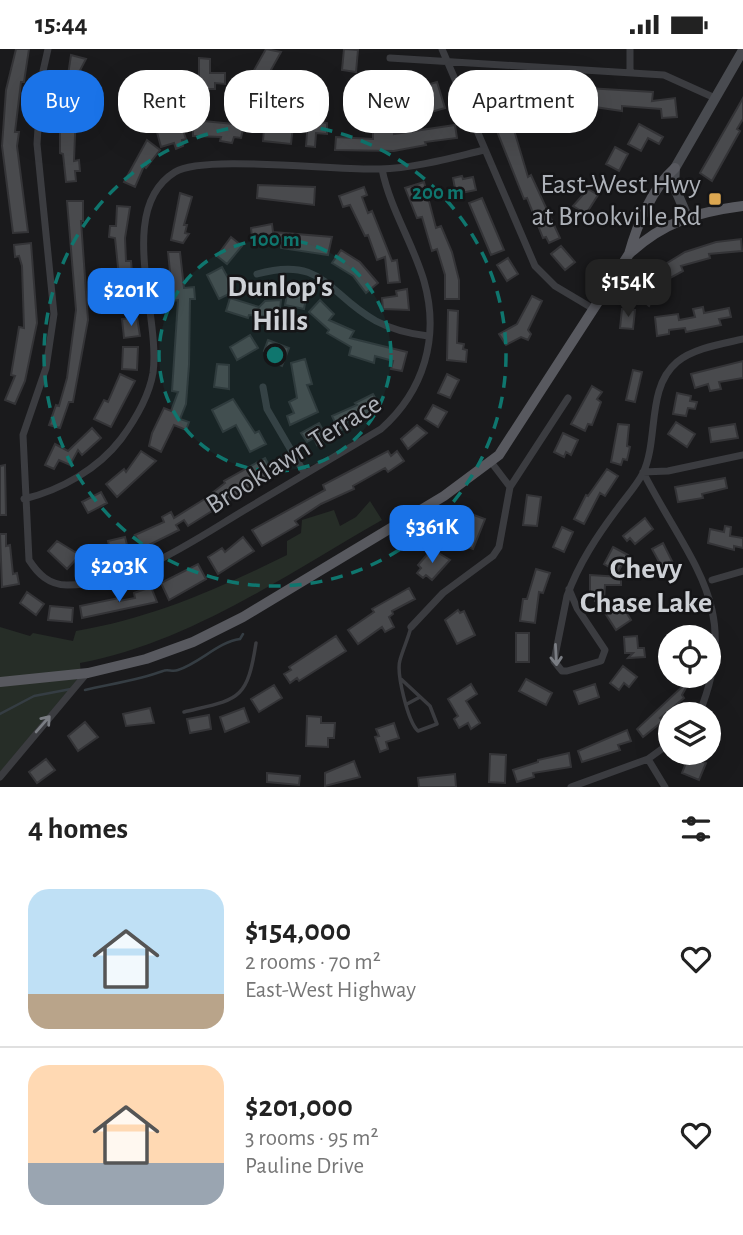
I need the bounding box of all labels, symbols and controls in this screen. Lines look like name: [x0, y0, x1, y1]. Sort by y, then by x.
text: 15:44: [35, 11, 88, 37]
chip: Buy: [21, 70, 104, 133]
chip: Rent: [118, 70, 210, 133]
chip: Filters: [224, 70, 329, 133]
chip: New: [343, 70, 434, 133]
chip: Apartment: [448, 70, 598, 133]
place label: East-West Hwy at Brookville Rd: [531, 171, 701, 231]
text: 200 m: [412, 182, 464, 203]
marker: East-West Hwy at Brookville Rd: [707, 191, 723, 207]
text: 100 m: [250, 229, 300, 250]
pin: $154K: [579, 259, 677, 319]
pin: $201K: [82, 268, 180, 328]
text: $154K: [601, 270, 655, 293]
district label: Dunlop's Hills: [227, 272, 333, 336]
text: $201K: [104, 279, 158, 302]
centre of rings: [263, 343, 287, 367]
street label: Brooklawn Terrace: [202, 390, 387, 520]
pin: $361K: [383, 505, 481, 565]
text: $361K: [405, 516, 459, 539]
pin: $203K: [70, 545, 168, 604]
district label: Chevy Chase Lake: [580, 554, 712, 618]
text: $203K: [91, 555, 147, 578]
map controls: [658, 625, 721, 765]
button: locate: [658, 625, 721, 688]
one-way arrow: [550, 643, 563, 665]
button: layers: [658, 702, 721, 765]
one-way arrow: [35, 716, 51, 734]
icon: filters: [677, 810, 715, 848]
text: 4 homes: [28, 814, 128, 844]
text: $154,000: [245, 916, 351, 946]
icon: home: [84, 917, 168, 1001]
icon: heart: [677, 940, 715, 978]
text: 2 rooms · 70 m²: [245, 951, 381, 974]
text: East-West Highway: [245, 979, 416, 1002]
text: $201,000: [245, 1092, 353, 1122]
icon: home: [84, 1093, 168, 1177]
icon: heart: [677, 1116, 715, 1154]
text: 3 rooms · 95 m²: [245, 1127, 378, 1150]
text: Pauline Drive: [245, 1155, 364, 1178]

